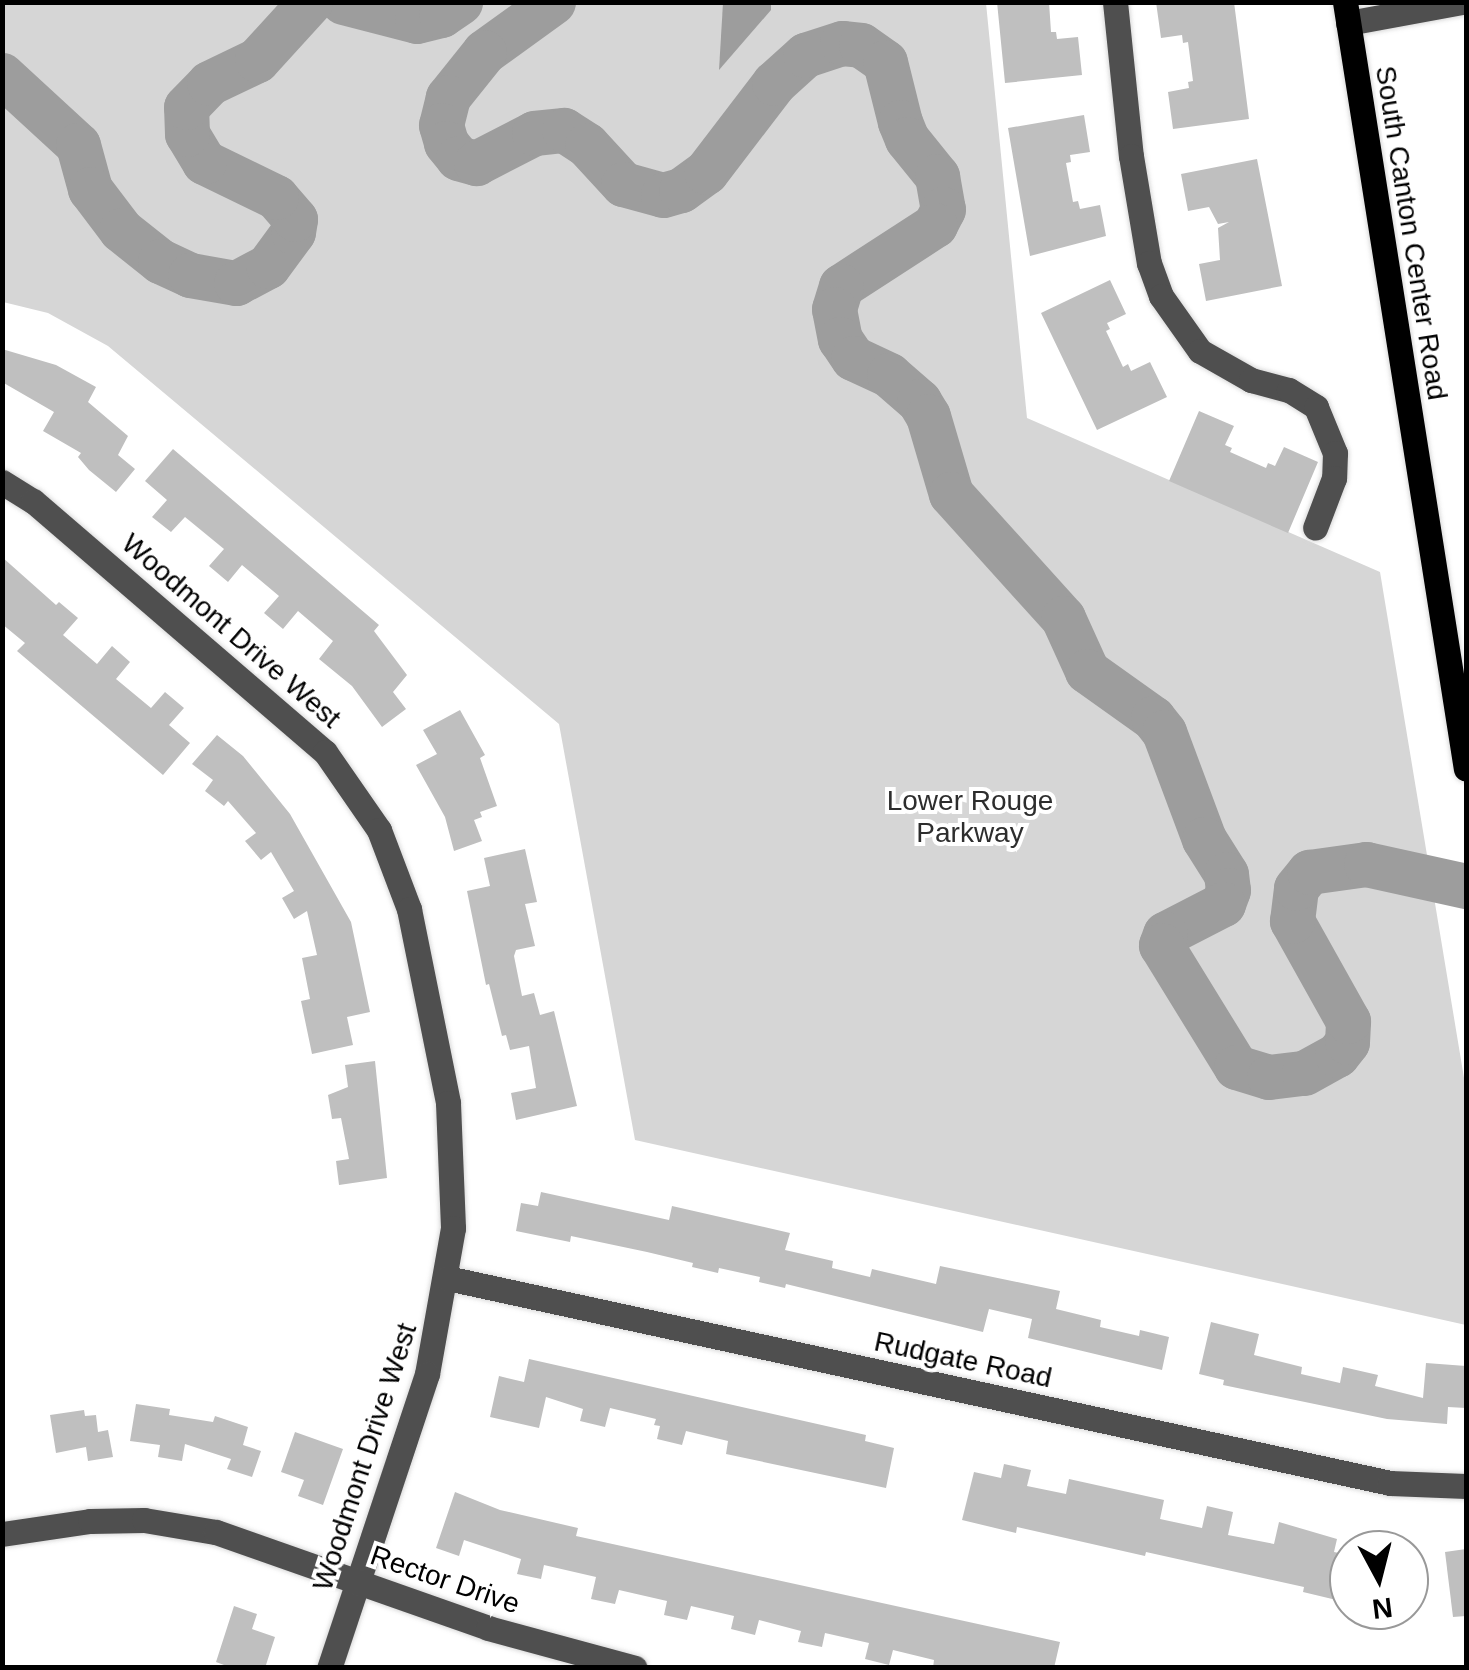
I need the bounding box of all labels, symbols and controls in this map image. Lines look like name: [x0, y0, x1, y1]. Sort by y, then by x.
street label: South Canton Center Road: [1368, 64, 1454, 402]
street label: Woodmont Drive West: [115, 527, 347, 735]
park label: Lower Rouge Parkway: [887, 784, 1053, 850]
street label: Woodmont Drive West: [306, 1319, 424, 1595]
street label: Rudgate Road: [871, 1325, 1055, 1395]
north arrow: [1329, 1530, 1429, 1630]
street label: Rector Drive: [366, 1539, 524, 1621]
text: N: [1371, 1592, 1394, 1625]

